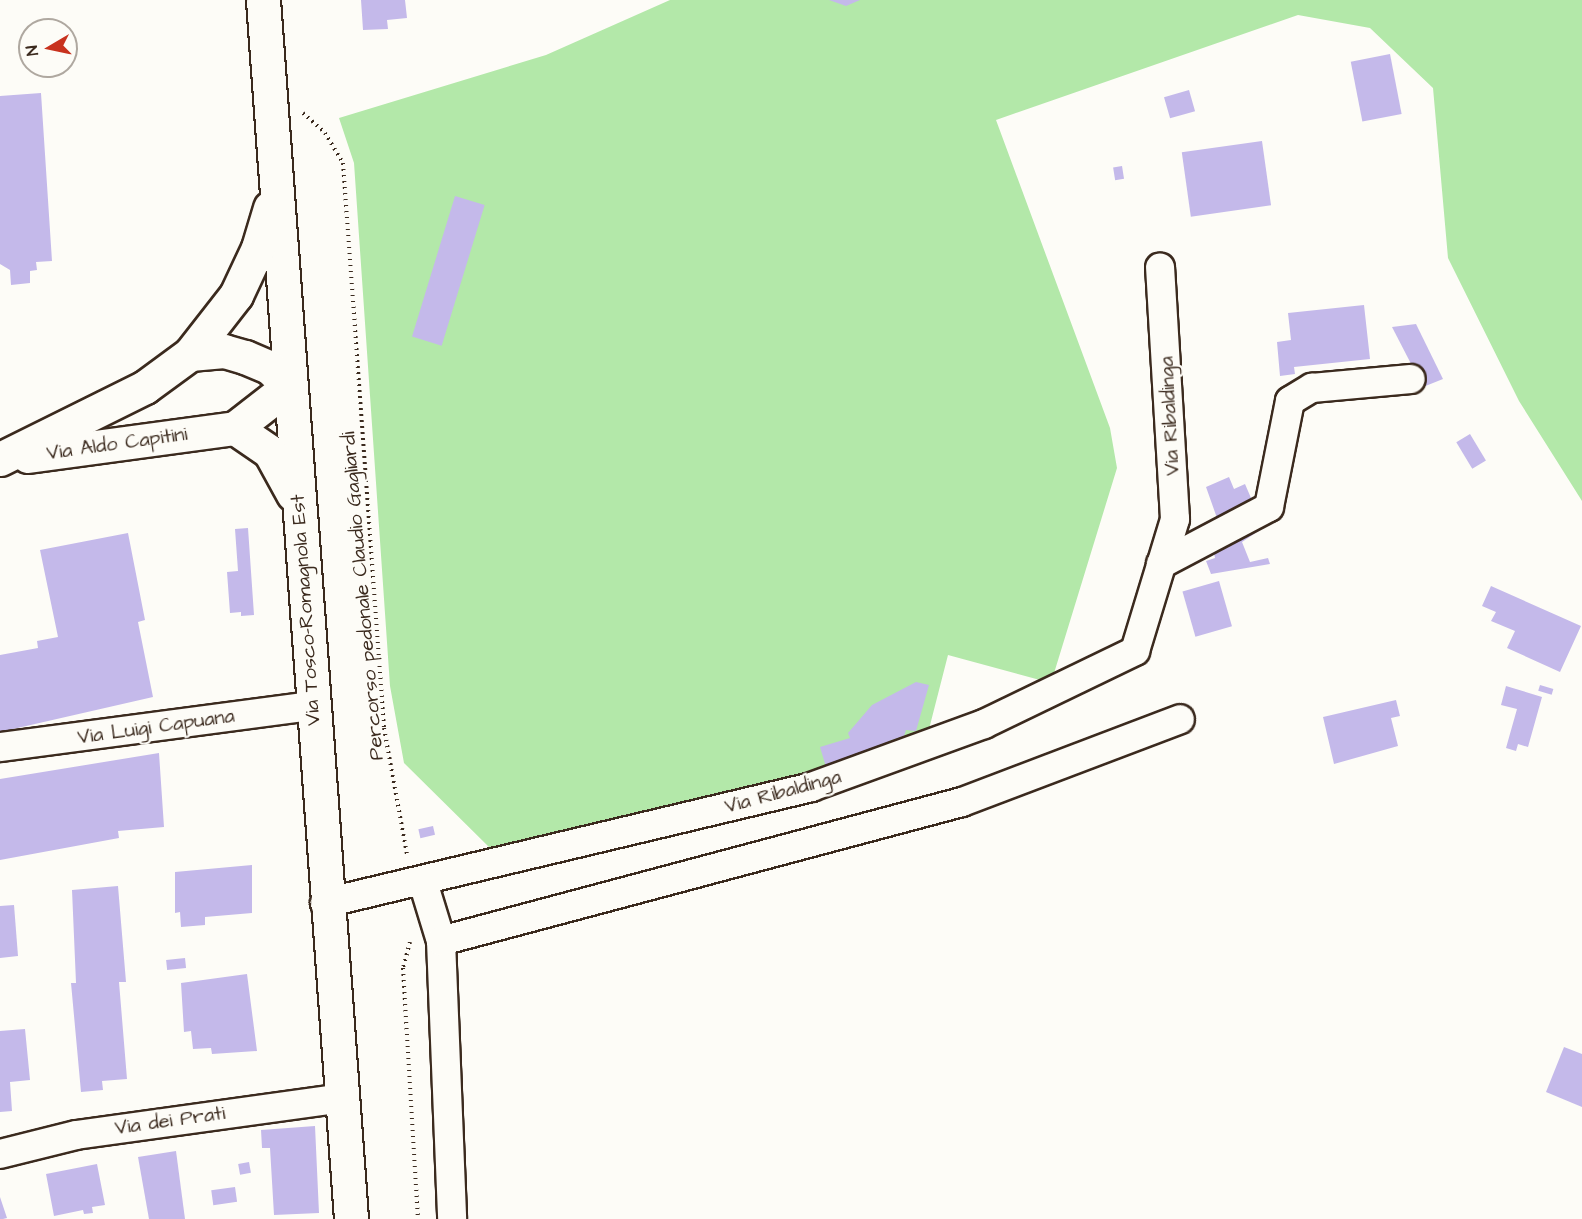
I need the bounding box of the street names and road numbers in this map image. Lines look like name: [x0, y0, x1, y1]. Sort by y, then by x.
street label: Via Ribaldinga: [1155, 356, 1185, 476]
street label: Via Aldo Capitini: [45, 422, 189, 466]
street label: Percorso pedonale Claudio Gagliardi: [337, 431, 389, 761]
street label: Via Tosco-Romagnola Est: [286, 494, 326, 726]
street label: Via Luigi Capuana: [76, 704, 236, 750]
street label: Via Ribaldinga: [722, 765, 844, 819]
street label: Via dei Prati: [113, 1101, 227, 1141]

